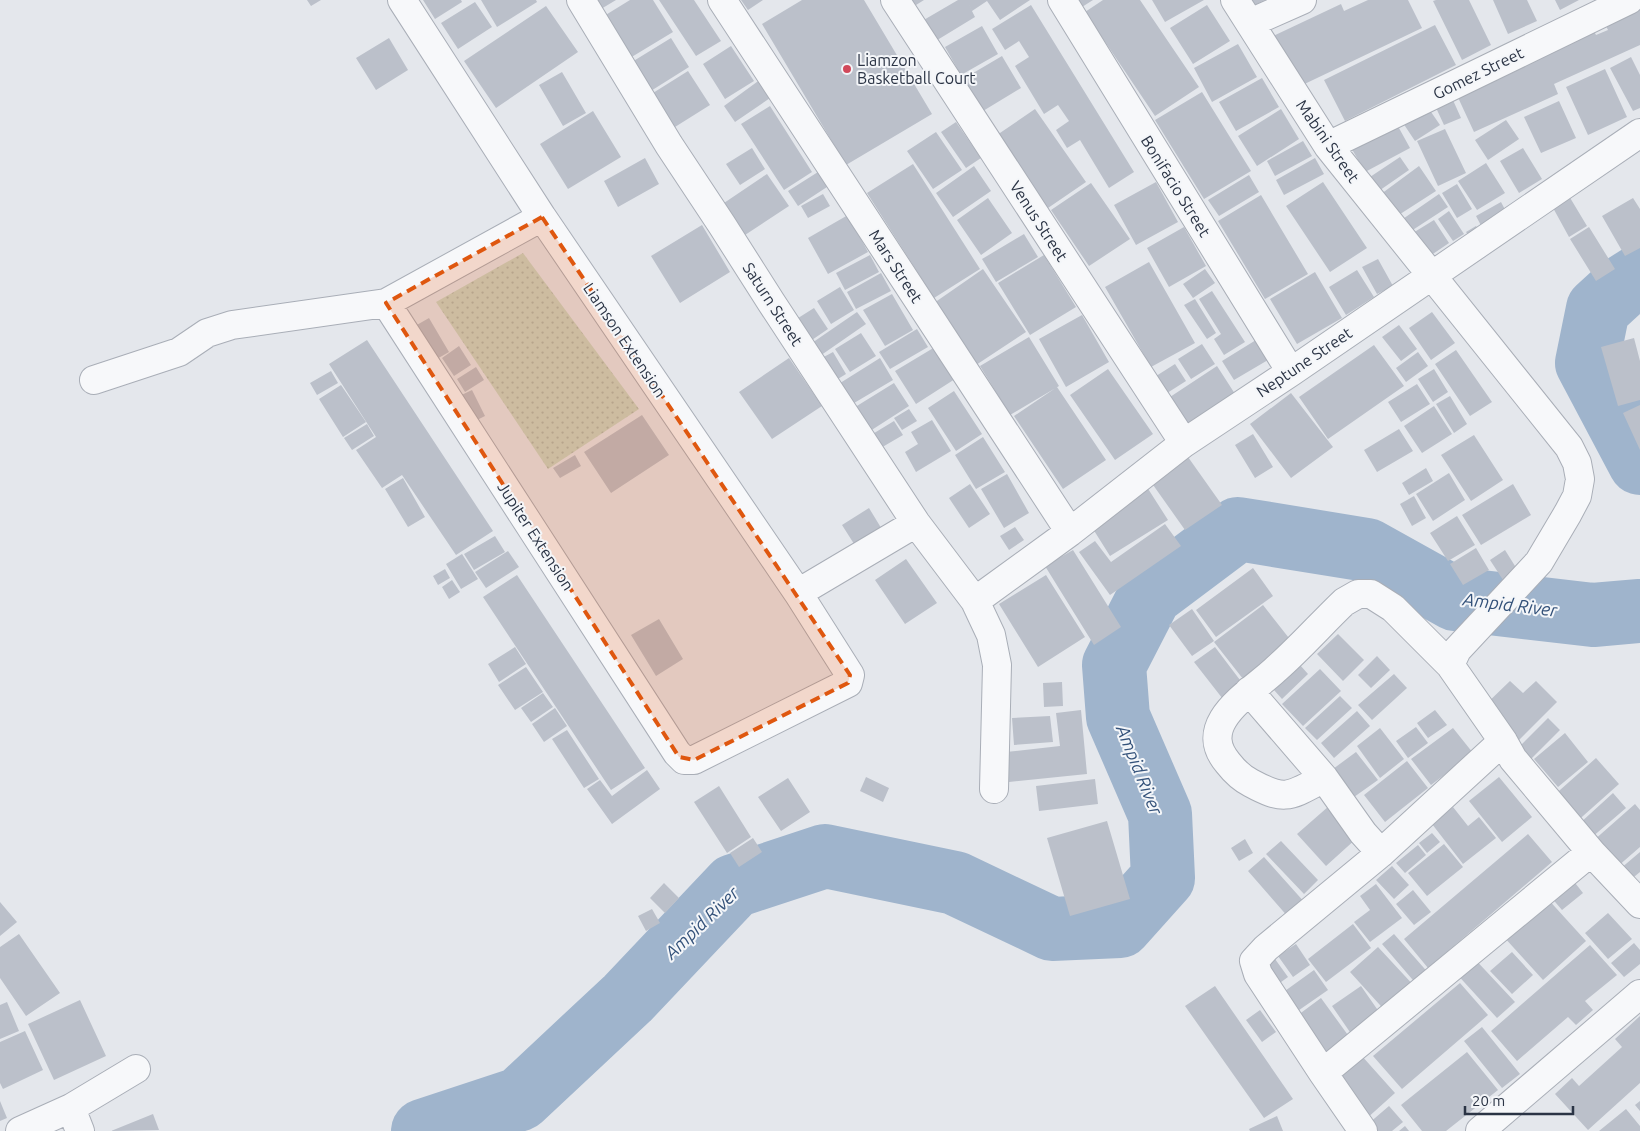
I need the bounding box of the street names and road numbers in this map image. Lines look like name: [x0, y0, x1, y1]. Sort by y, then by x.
street label: Gomez Street: [1430, 43, 1527, 103]
street label: Mabini Street: [1293, 96, 1364, 186]
street label: Bonifacio Street: [1138, 132, 1215, 241]
street label: Venus Street: [1006, 178, 1072, 265]
street label: Mars Street: [866, 226, 927, 306]
street label: Saturn Street: [739, 259, 807, 350]
street label: Liamson Extension: [580, 279, 670, 401]
street label: Neptune Street: [1253, 323, 1356, 401]
street label: Jupiter Extension: [494, 478, 578, 594]

